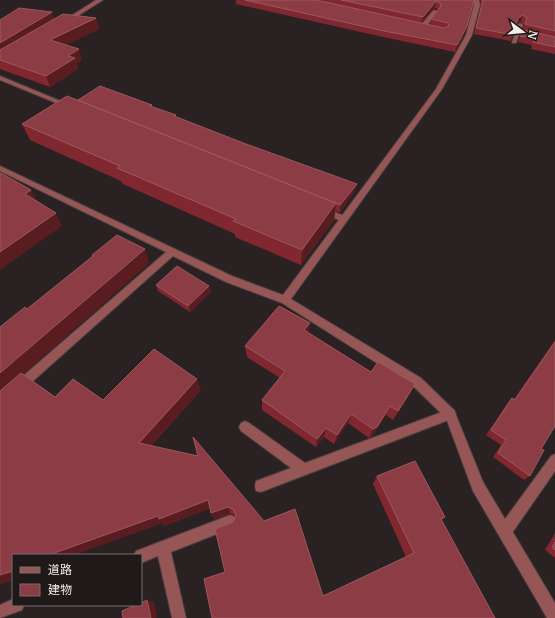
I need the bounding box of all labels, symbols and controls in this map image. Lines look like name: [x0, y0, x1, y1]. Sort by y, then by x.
north arrow: [503, 12, 543, 52]
text: N: [525, 29, 541, 41]
legend: [12, 554, 142, 606]
text: 道路: [48, 562, 72, 577]
text: 建物: [48, 582, 72, 597]

